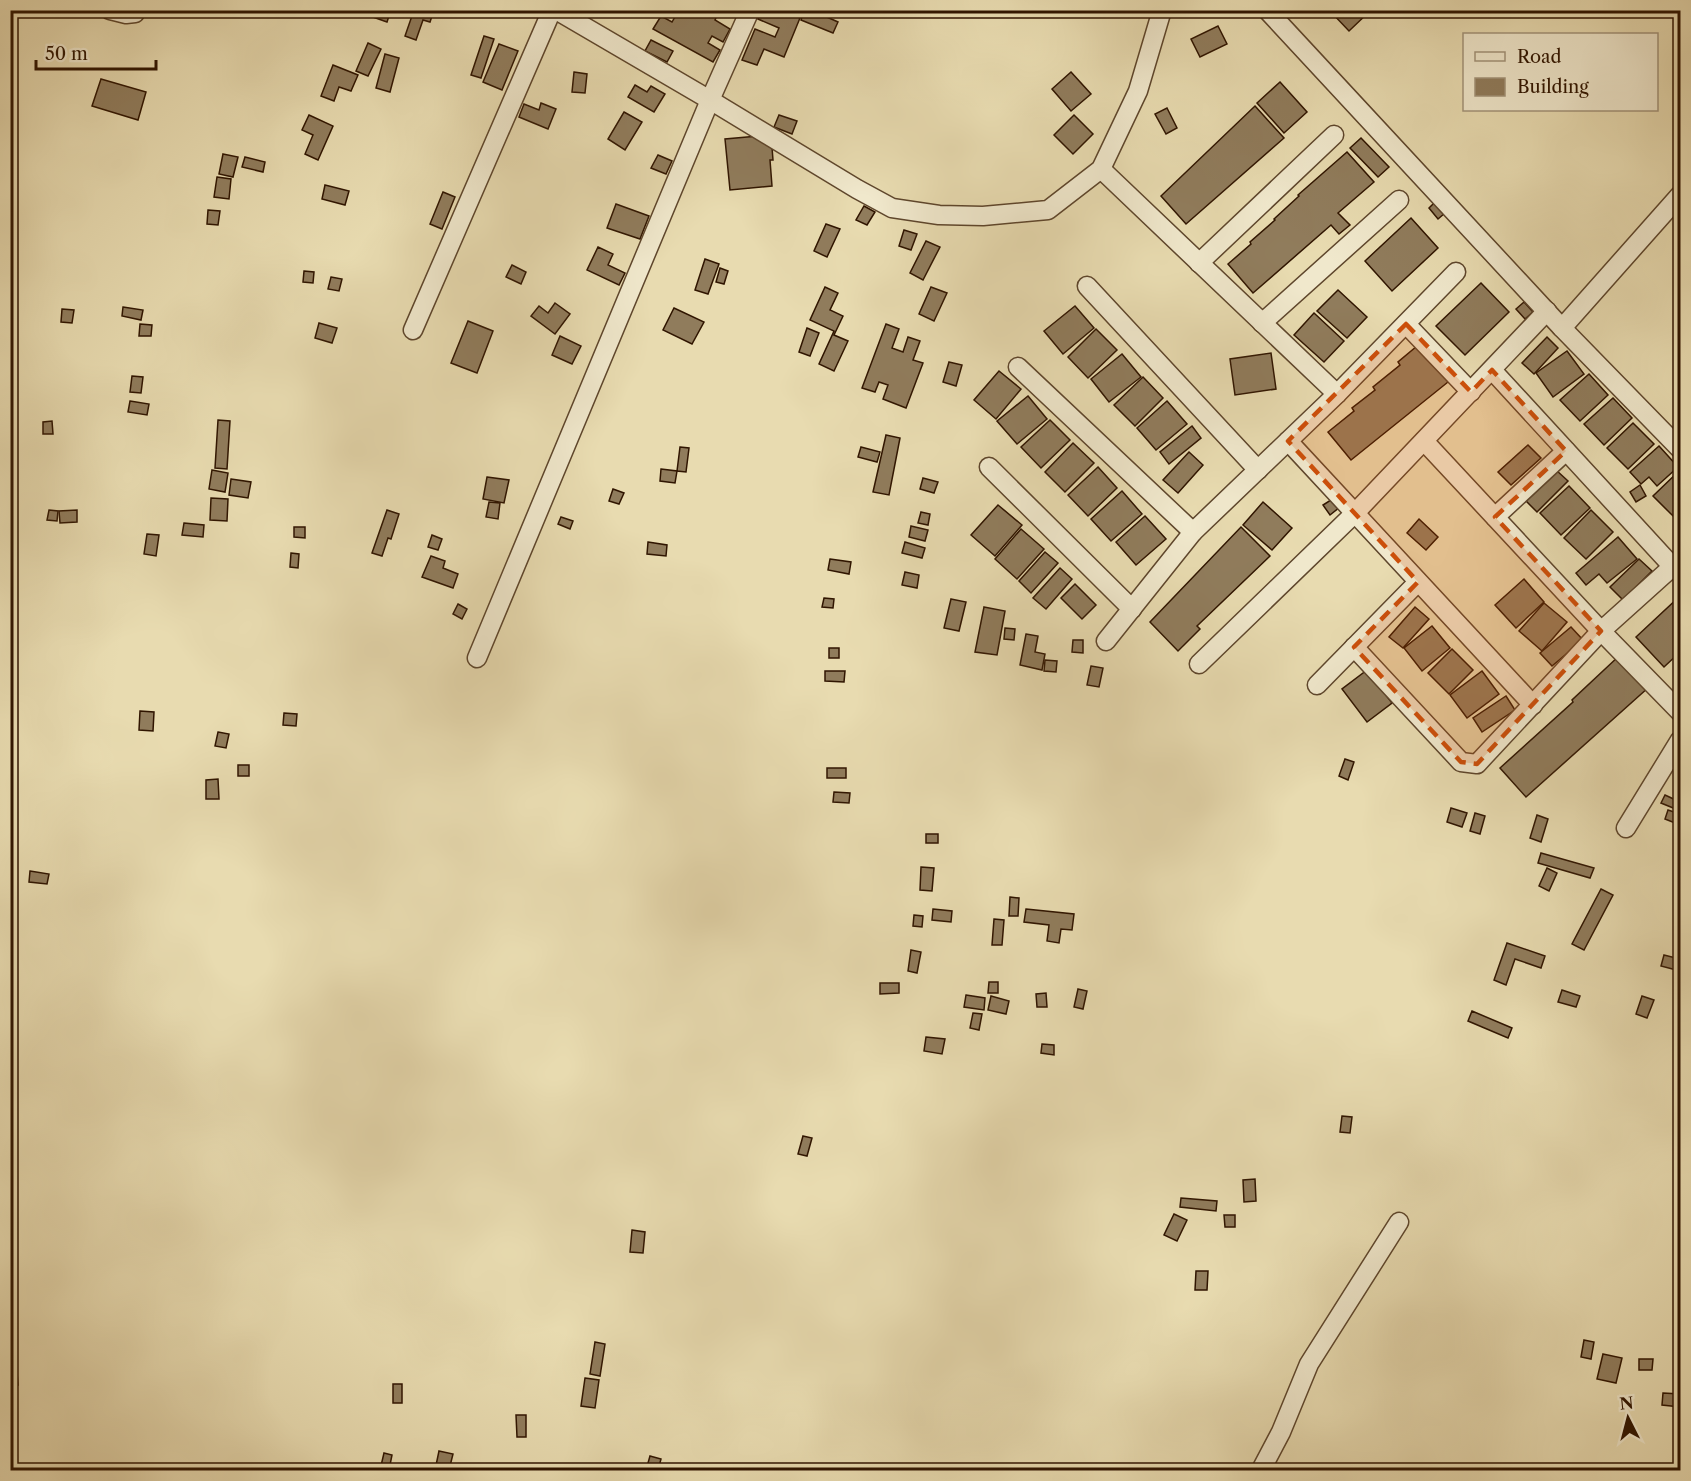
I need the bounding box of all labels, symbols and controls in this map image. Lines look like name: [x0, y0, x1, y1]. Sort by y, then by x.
scale bar: [36, 33, 156, 71]
legend: [1463, 33, 1658, 111]
text: 50 m: [45, 43, 88, 65]
text: Road: [1517, 46, 1562, 68]
text: Building: [1517, 76, 1589, 98]
north arrow: [1598, 1388, 1658, 1448]
text: N: [1618, 1392, 1634, 1414]

